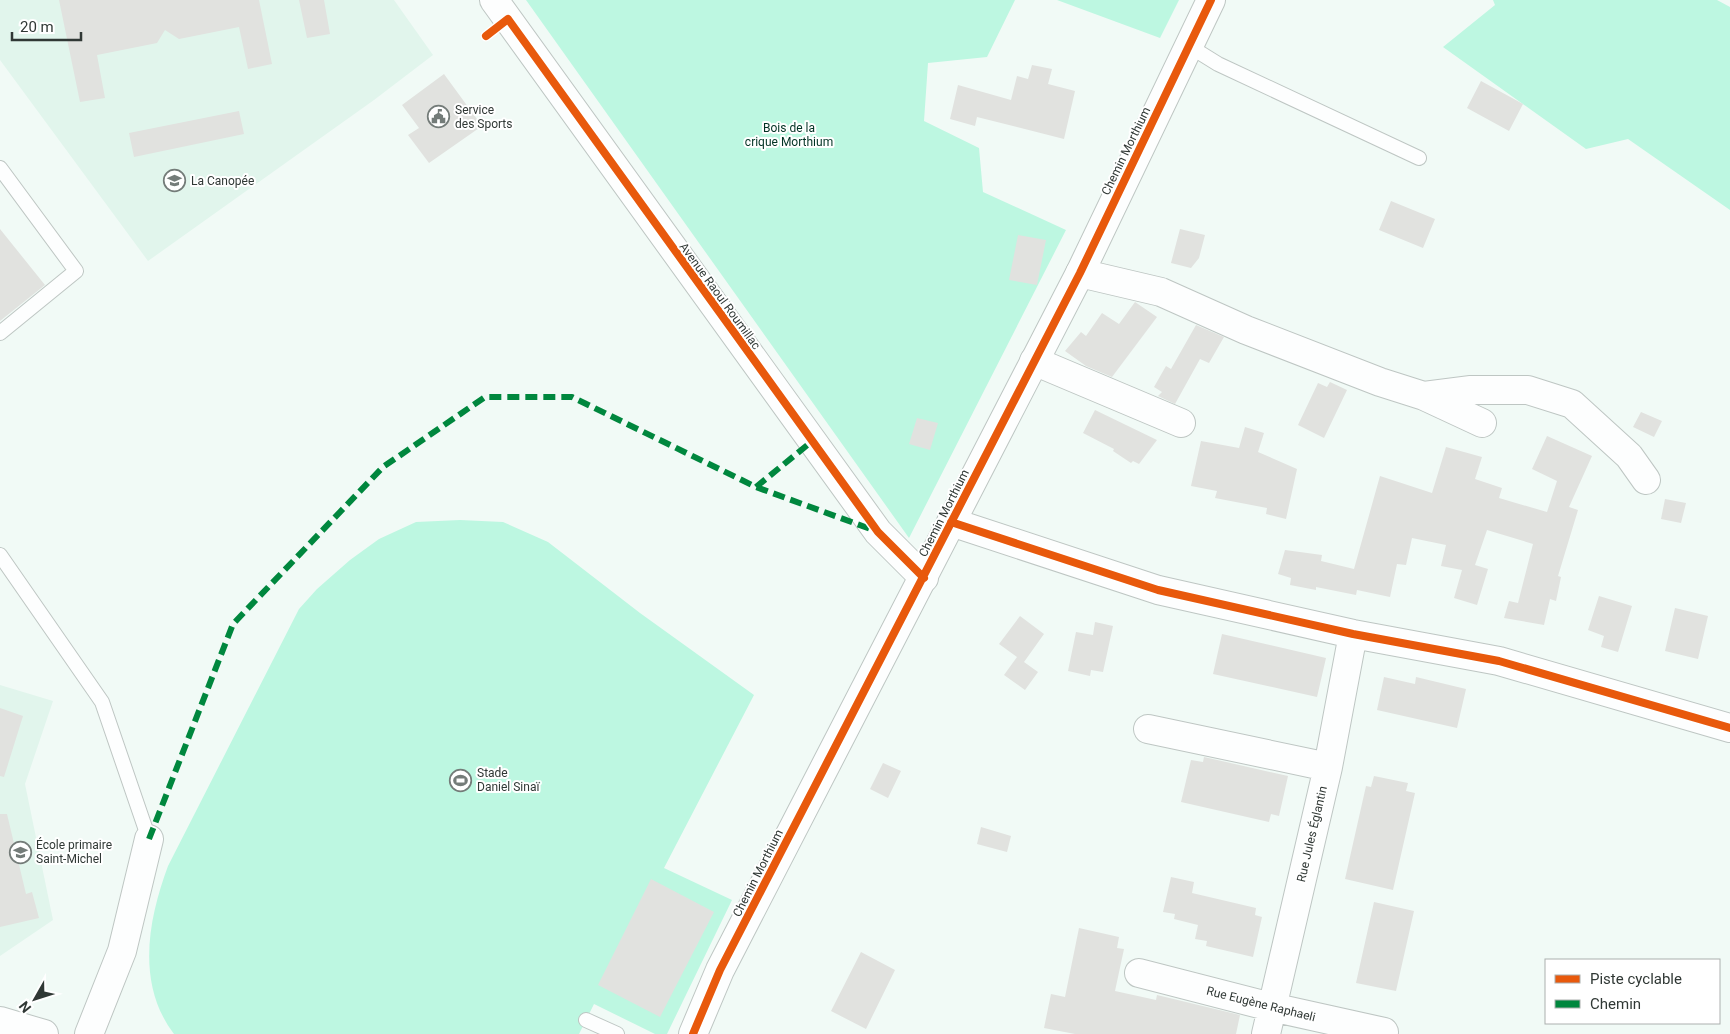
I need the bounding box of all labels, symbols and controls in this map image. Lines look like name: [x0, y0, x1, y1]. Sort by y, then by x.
scale bar: [12, 10, 81, 42]
text: 20 m: [20, 18, 54, 36]
place label: Service des Sports: [455, 103, 513, 131]
public building icon: Service des Sports: [427, 105, 451, 129]
street label: Chemin Morthium: [1099, 105, 1153, 197]
park label: Bois de la crique Morthium: [745, 121, 833, 149]
school or university icon: La Canopée: [163, 169, 187, 193]
place label: La Canopée: [191, 174, 254, 188]
street label: Avenue Raoul Roumillac: [677, 240, 763, 352]
street label: Chemin Morthium: [916, 467, 972, 559]
place label: Stade Daniel Sinaï: [477, 766, 540, 794]
sports icon: Stade Daniel Sinaï: [449, 768, 473, 792]
street label: Rue Jules Églantin: [1293, 784, 1330, 883]
street label: Chemin Morthium: [730, 827, 786, 919]
place label: École primaire Saint-Michel: [36, 837, 112, 866]
school or university icon: École primaire Saint-Michel: [8, 840, 32, 864]
legend: [1545, 959, 1720, 1024]
text: Piste cyclable: [1590, 970, 1682, 988]
north arrow: [10, 974, 60, 1024]
street label: Rue Eugène Raphaeli: [1205, 984, 1317, 1024]
text: Chemin: [1590, 995, 1641, 1013]
text: N: [16, 998, 34, 1016]

